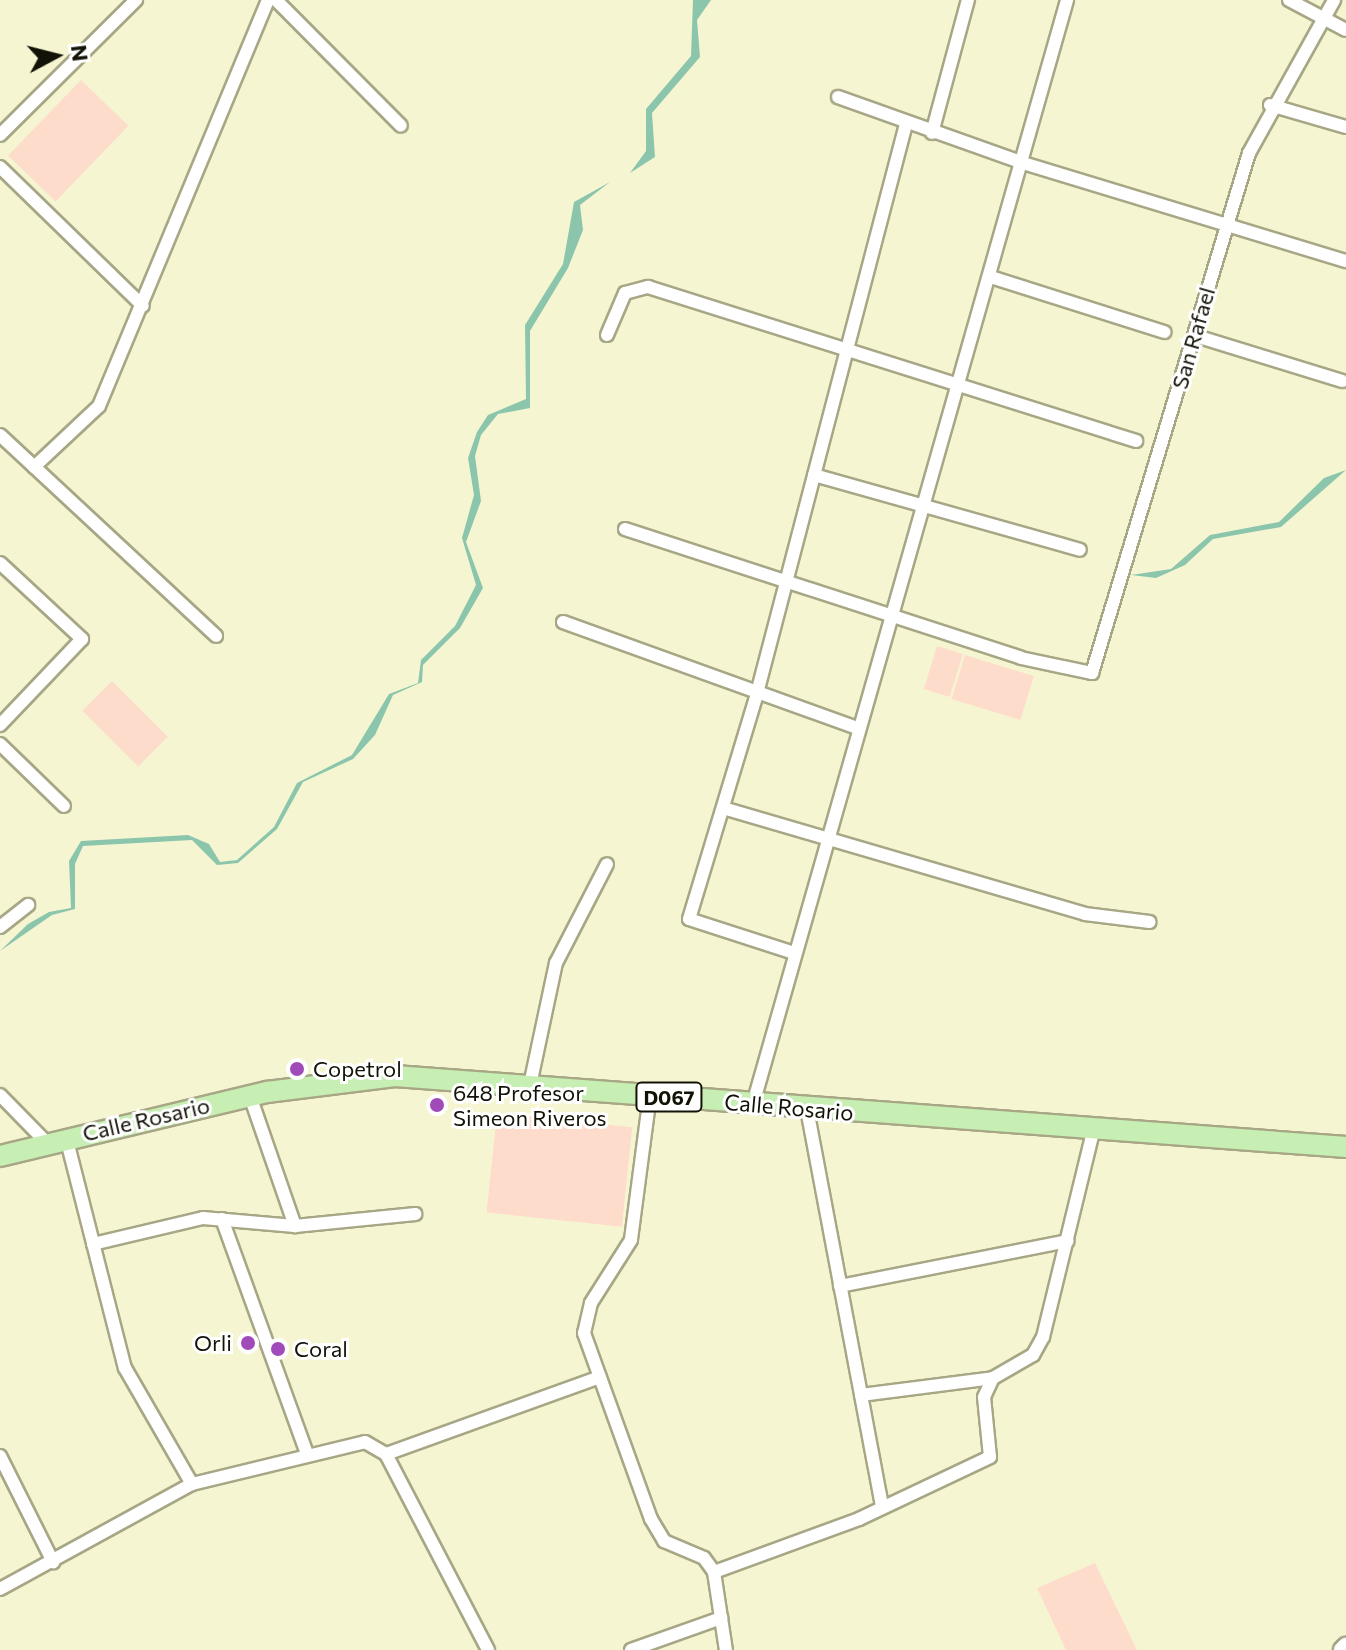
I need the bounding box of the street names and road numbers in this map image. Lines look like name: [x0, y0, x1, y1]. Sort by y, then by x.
street label: San Rafael: [1166, 284, 1220, 392]
road number: D067: [635, 1081, 703, 1113]
street label: Calle Rosario: [723, 1088, 855, 1126]
street label: Calle Rosario: [80, 1092, 212, 1146]

